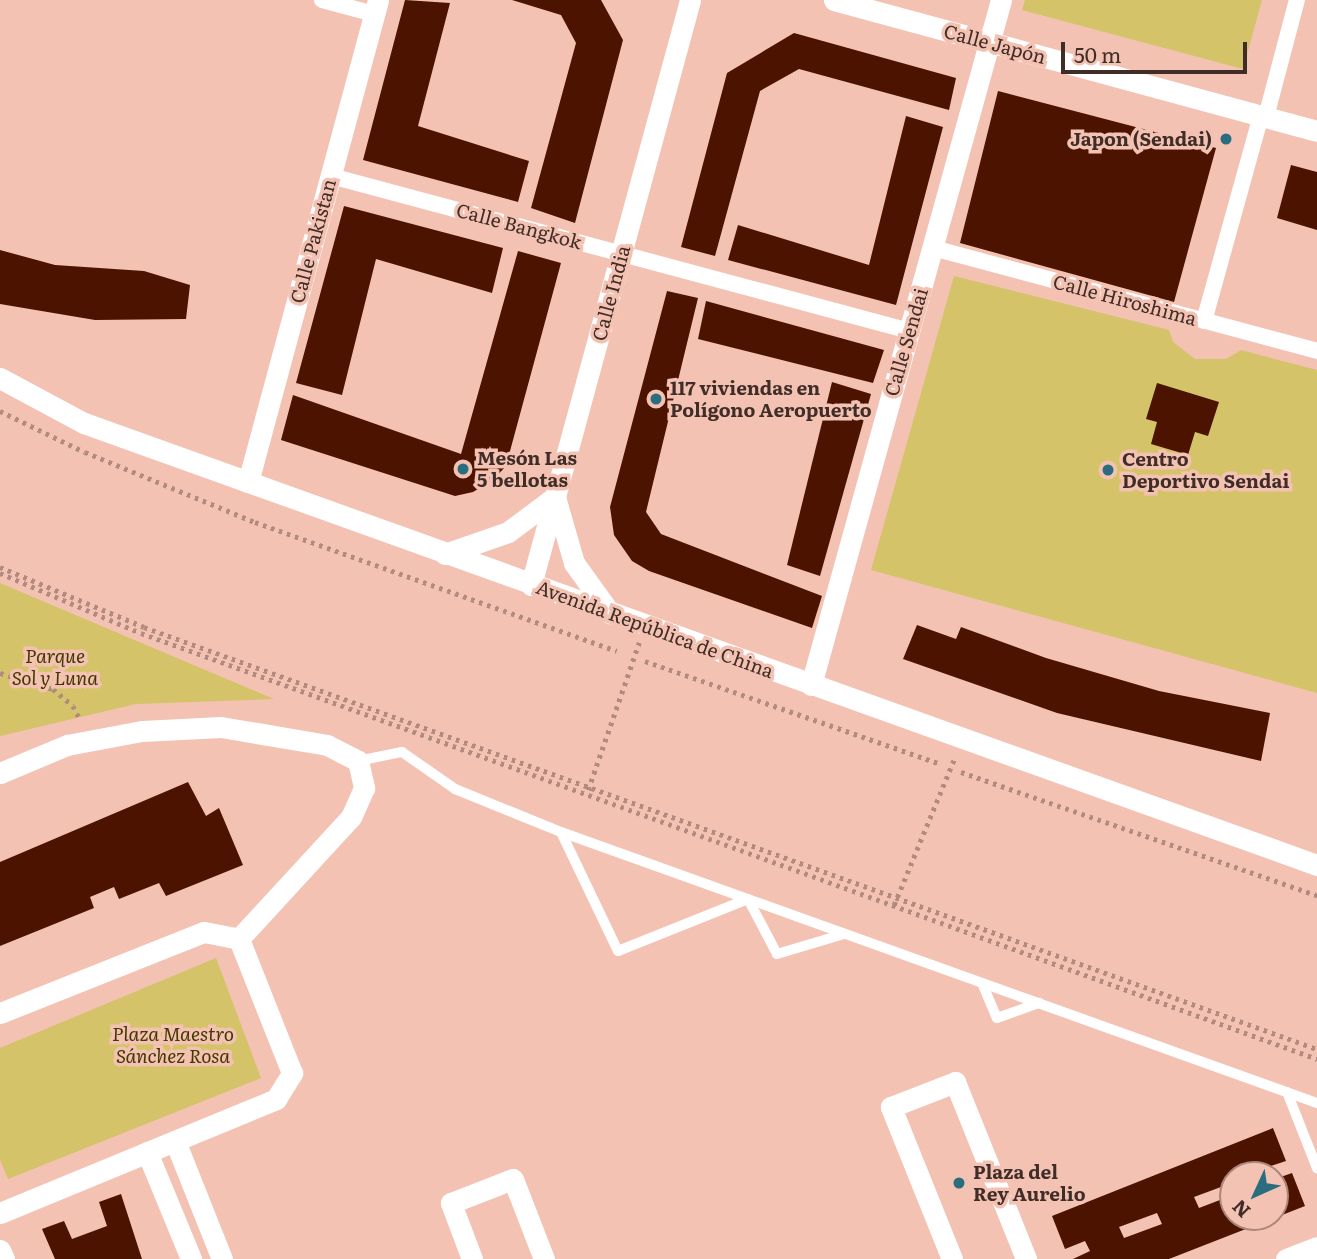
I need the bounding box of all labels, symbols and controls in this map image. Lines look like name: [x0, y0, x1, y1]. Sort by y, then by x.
street label: Calle Japón: [942, 19, 1048, 69]
scale bar: [1065, 28, 1250, 72]
text: 50 m: [1074, 38, 1121, 69]
place label: Japon (Sendai): [1070, 128, 1212, 150]
marker: Japon (Sendai): [1218, 131, 1234, 147]
street label: Calle Pakistan: [285, 176, 341, 306]
street label: Calle Bangkok: [454, 198, 584, 254]
street label: Calle India: [587, 243, 635, 343]
street label: Calle Hiroshima: [1051, 270, 1199, 330]
street label: Calle Sendai: [880, 285, 932, 399]
place label: 117 viviendas en Polígono Aeropuerto: [670, 377, 872, 421]
marker: 117 viviendas en Polígono Aeropuerto: [648, 391, 664, 407]
place label: Mesón Las 5 bellotas: [477, 447, 577, 491]
place label: Centro Deportivo Sendai: [1122, 448, 1289, 492]
marker: Mesón Las 5 bellotas: [455, 461, 471, 477]
marker: Centro Deportivo Sendai: [1100, 462, 1116, 478]
street label: Avenida República de China: [533, 575, 777, 683]
park label: Parque Sol y Luna: [12, 645, 98, 689]
park label: Plaza Maestro Sánchez Rosa: [112, 1023, 234, 1067]
place label: Plaza del Rey Aurelio: [973, 1161, 1086, 1205]
north arrow: [1219, 1161, 1289, 1231]
marker: Plaza del Rey Aurelio: [951, 1175, 967, 1191]
text: N: [1225, 1194, 1256, 1225]

